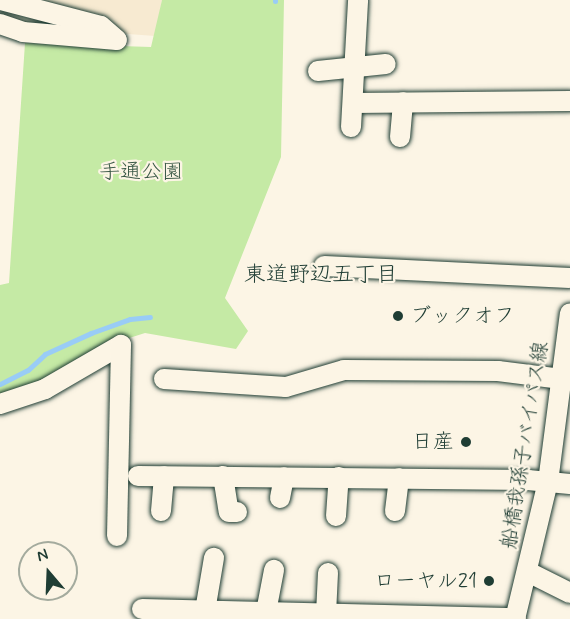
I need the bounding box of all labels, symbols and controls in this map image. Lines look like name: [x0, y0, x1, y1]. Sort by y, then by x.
park label: 手通公園: [99, 159, 183, 185]
district label: 東道野辺五丁目: [244, 263, 398, 289]
place label: ブックオフ: [410, 303, 515, 329]
marker: ブックオフ: [391, 309, 405, 323]
street label: 船橋我孫子バイパス線: [496, 339, 554, 551]
place label: 日産: [412, 429, 454, 455]
marker: 日産: [459, 435, 473, 449]
north arrow: [18, 541, 78, 601]
text: N: [34, 544, 51, 567]
place label: ローヤル21: [374, 568, 477, 594]
marker: ローヤル21: [482, 574, 496, 588]

